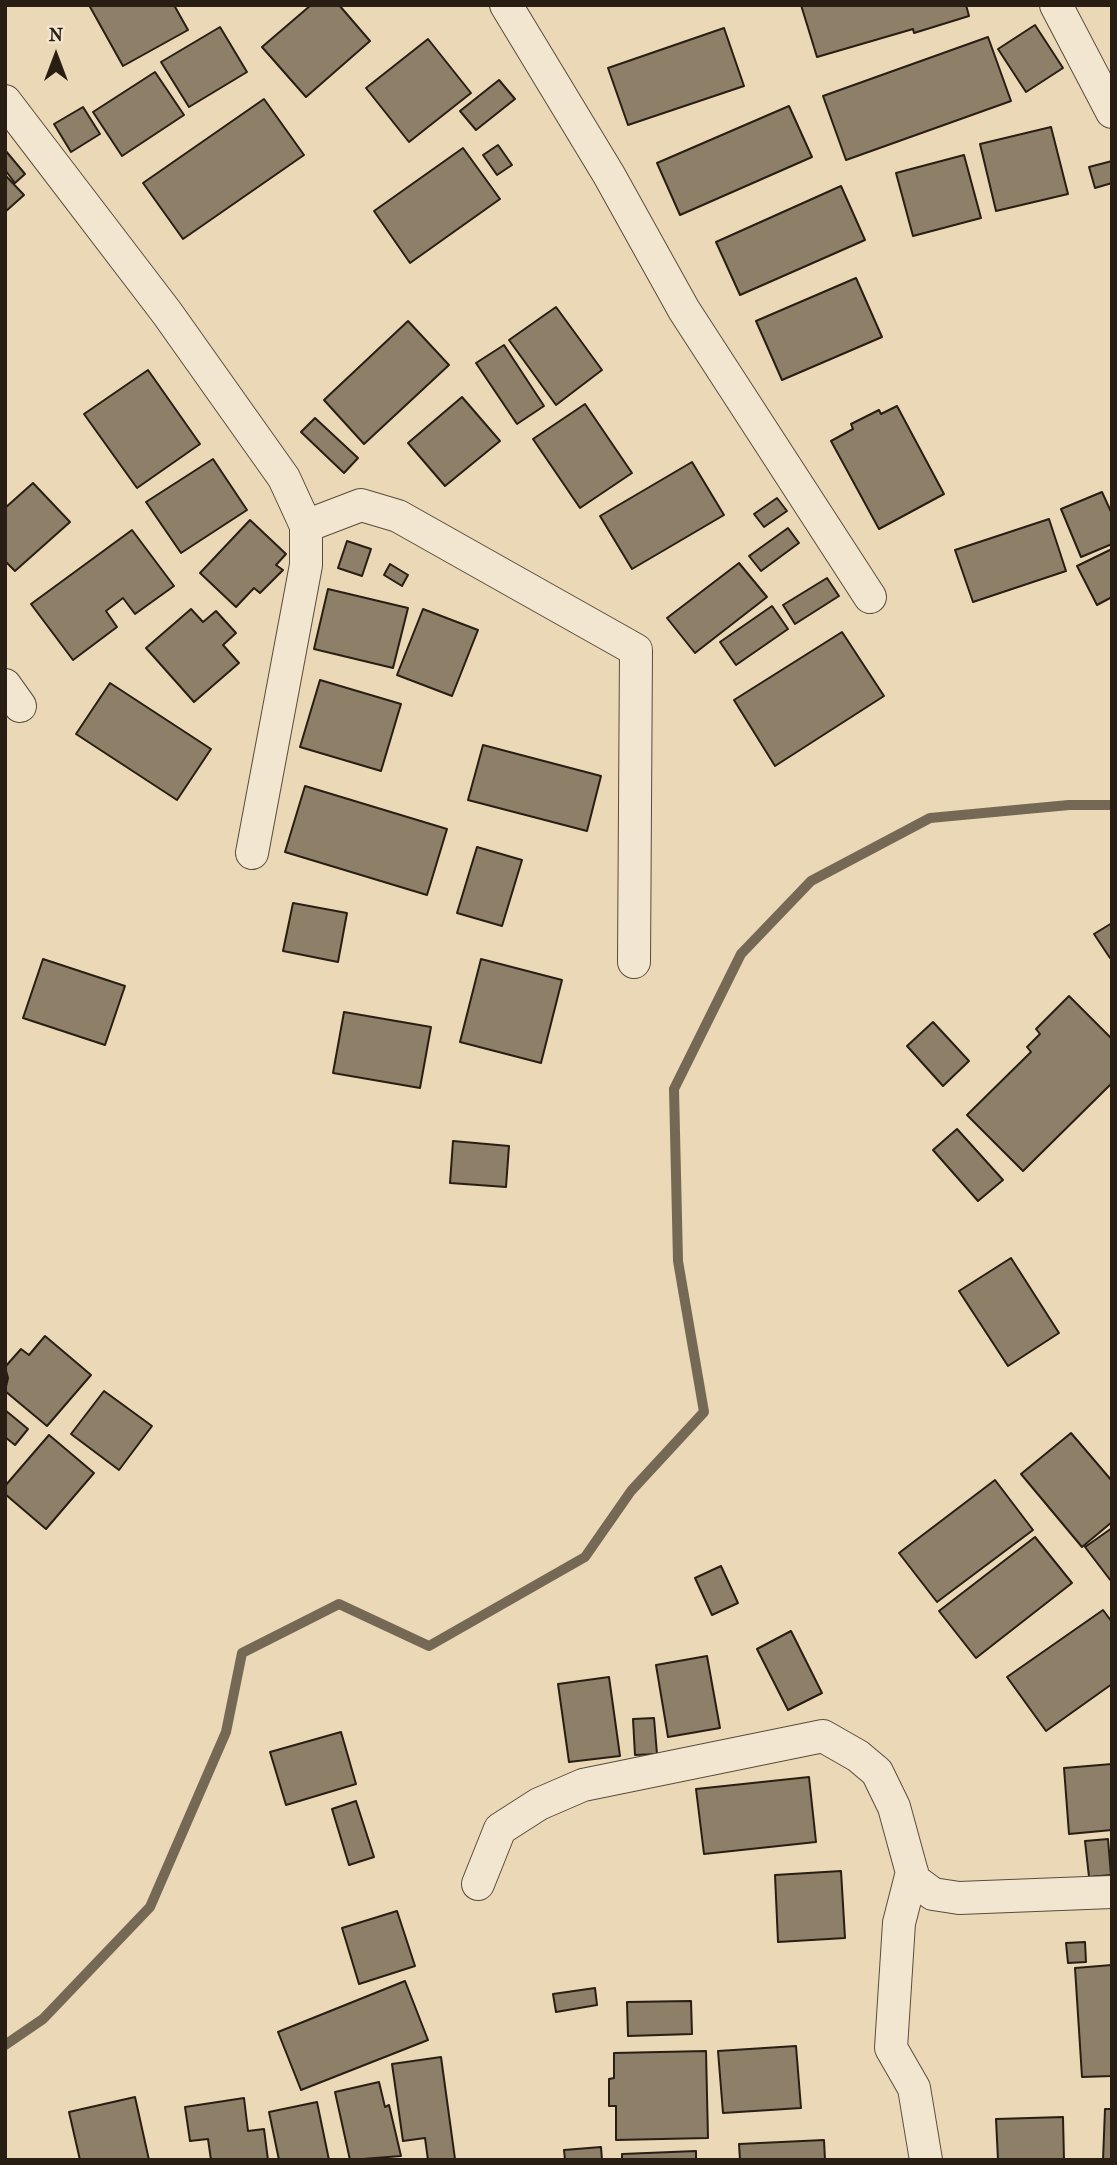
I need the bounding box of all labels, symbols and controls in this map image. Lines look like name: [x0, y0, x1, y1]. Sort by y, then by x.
north arrow: [21, 21, 91, 91]
text: N: [49, 24, 63, 46]

